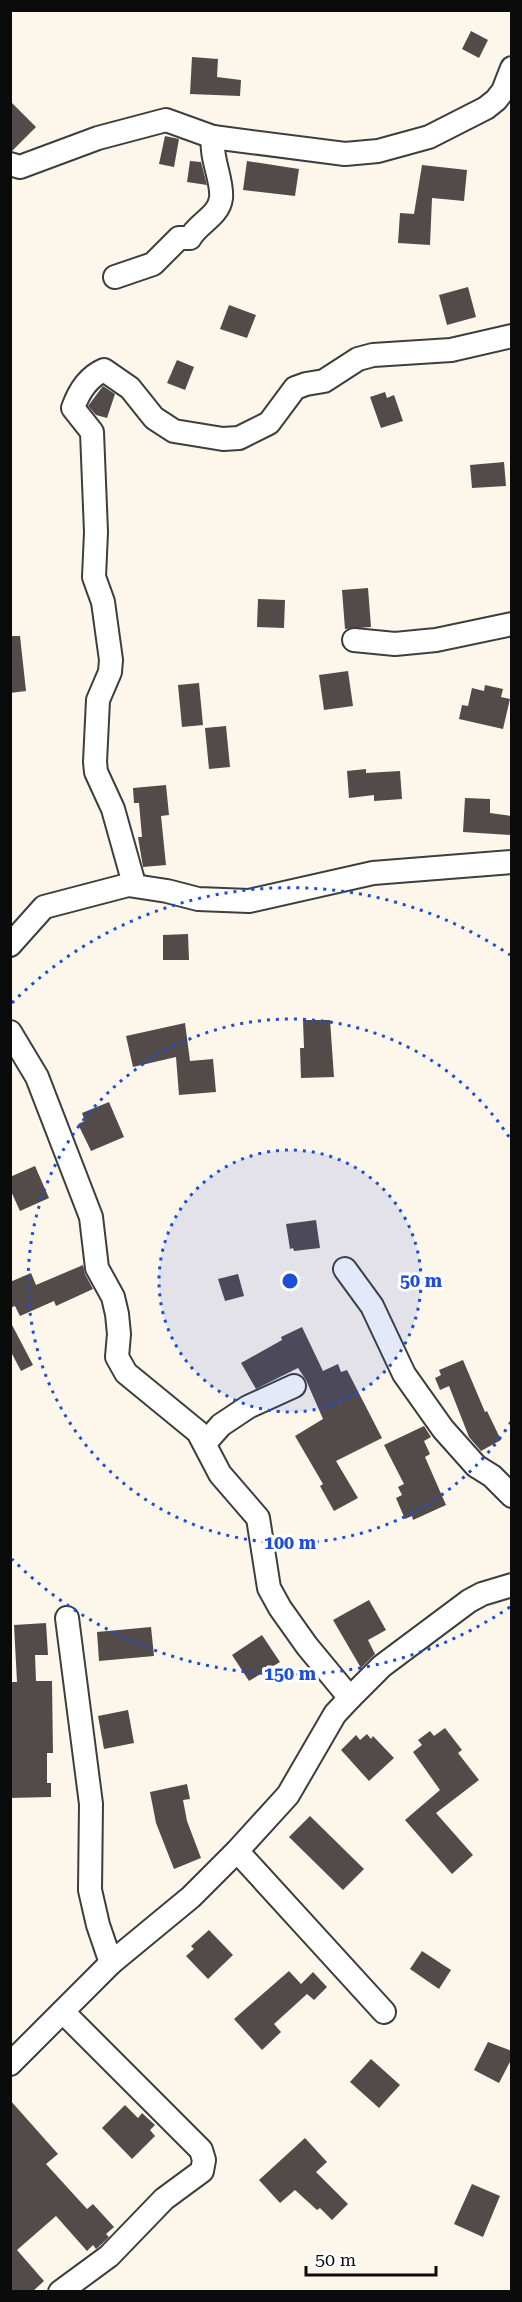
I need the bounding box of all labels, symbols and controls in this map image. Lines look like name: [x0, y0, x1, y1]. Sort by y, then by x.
text: 50 m: [400, 1270, 443, 1291]
centre of rings: [280, 1271, 300, 1291]
text: 100 m: [264, 1532, 317, 1553]
text: 150 m: [264, 1663, 317, 1684]
scale bar: [306, 2239, 436, 2277]
text: 50 m: [315, 2249, 356, 2270]

